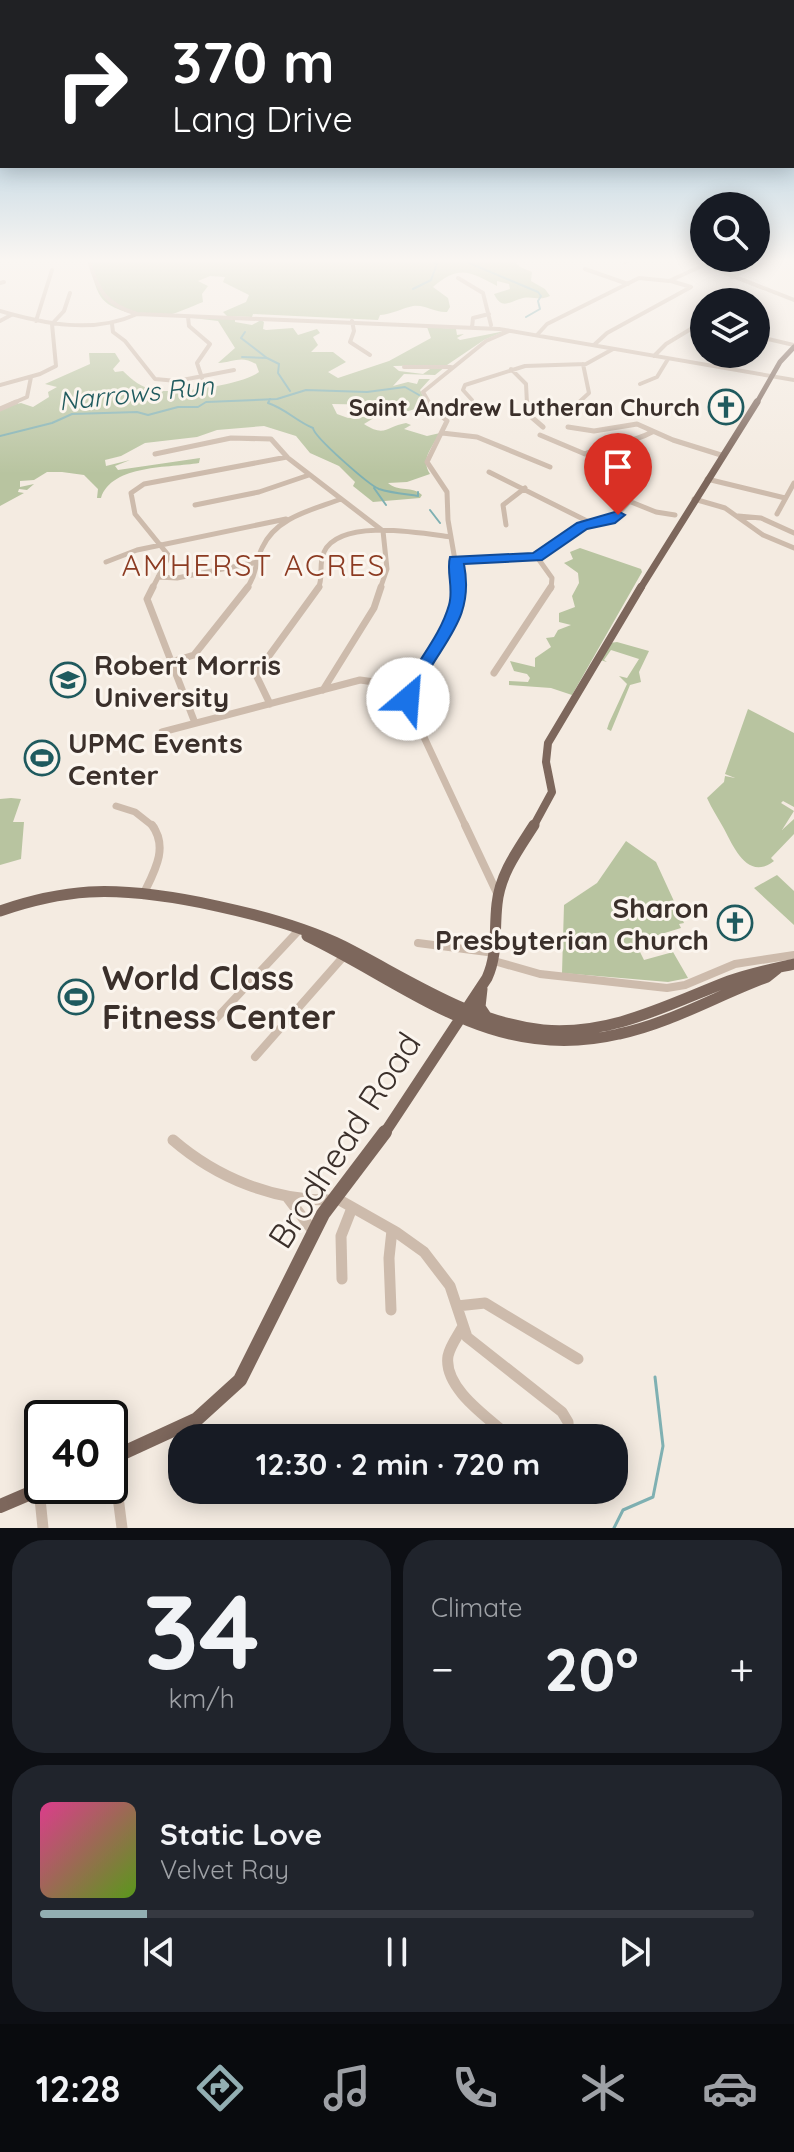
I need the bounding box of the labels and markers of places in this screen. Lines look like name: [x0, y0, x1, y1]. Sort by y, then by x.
church icon: Saint Andrew Lutheran Church: [707, 388, 745, 426]
place label: Saint Andrew Lutheran Church: [349, 392, 700, 422]
pin: [584, 433, 652, 515]
place label: Robert Morris University: [94, 647, 281, 714]
school or university icon: Robert Morris University: [49, 661, 87, 699]
place label: UPMC Events Center: [68, 725, 243, 792]
sports icon: UPMC Events Center: [23, 739, 61, 777]
place label: Sharon Presbyterian Church: [435, 890, 709, 957]
church icon: Sharon Presbyterian Church: [716, 904, 754, 942]
place label: World Class Fitness Center: [102, 956, 336, 1038]
sports icon: World Class Fitness Center: [57, 978, 95, 1016]

